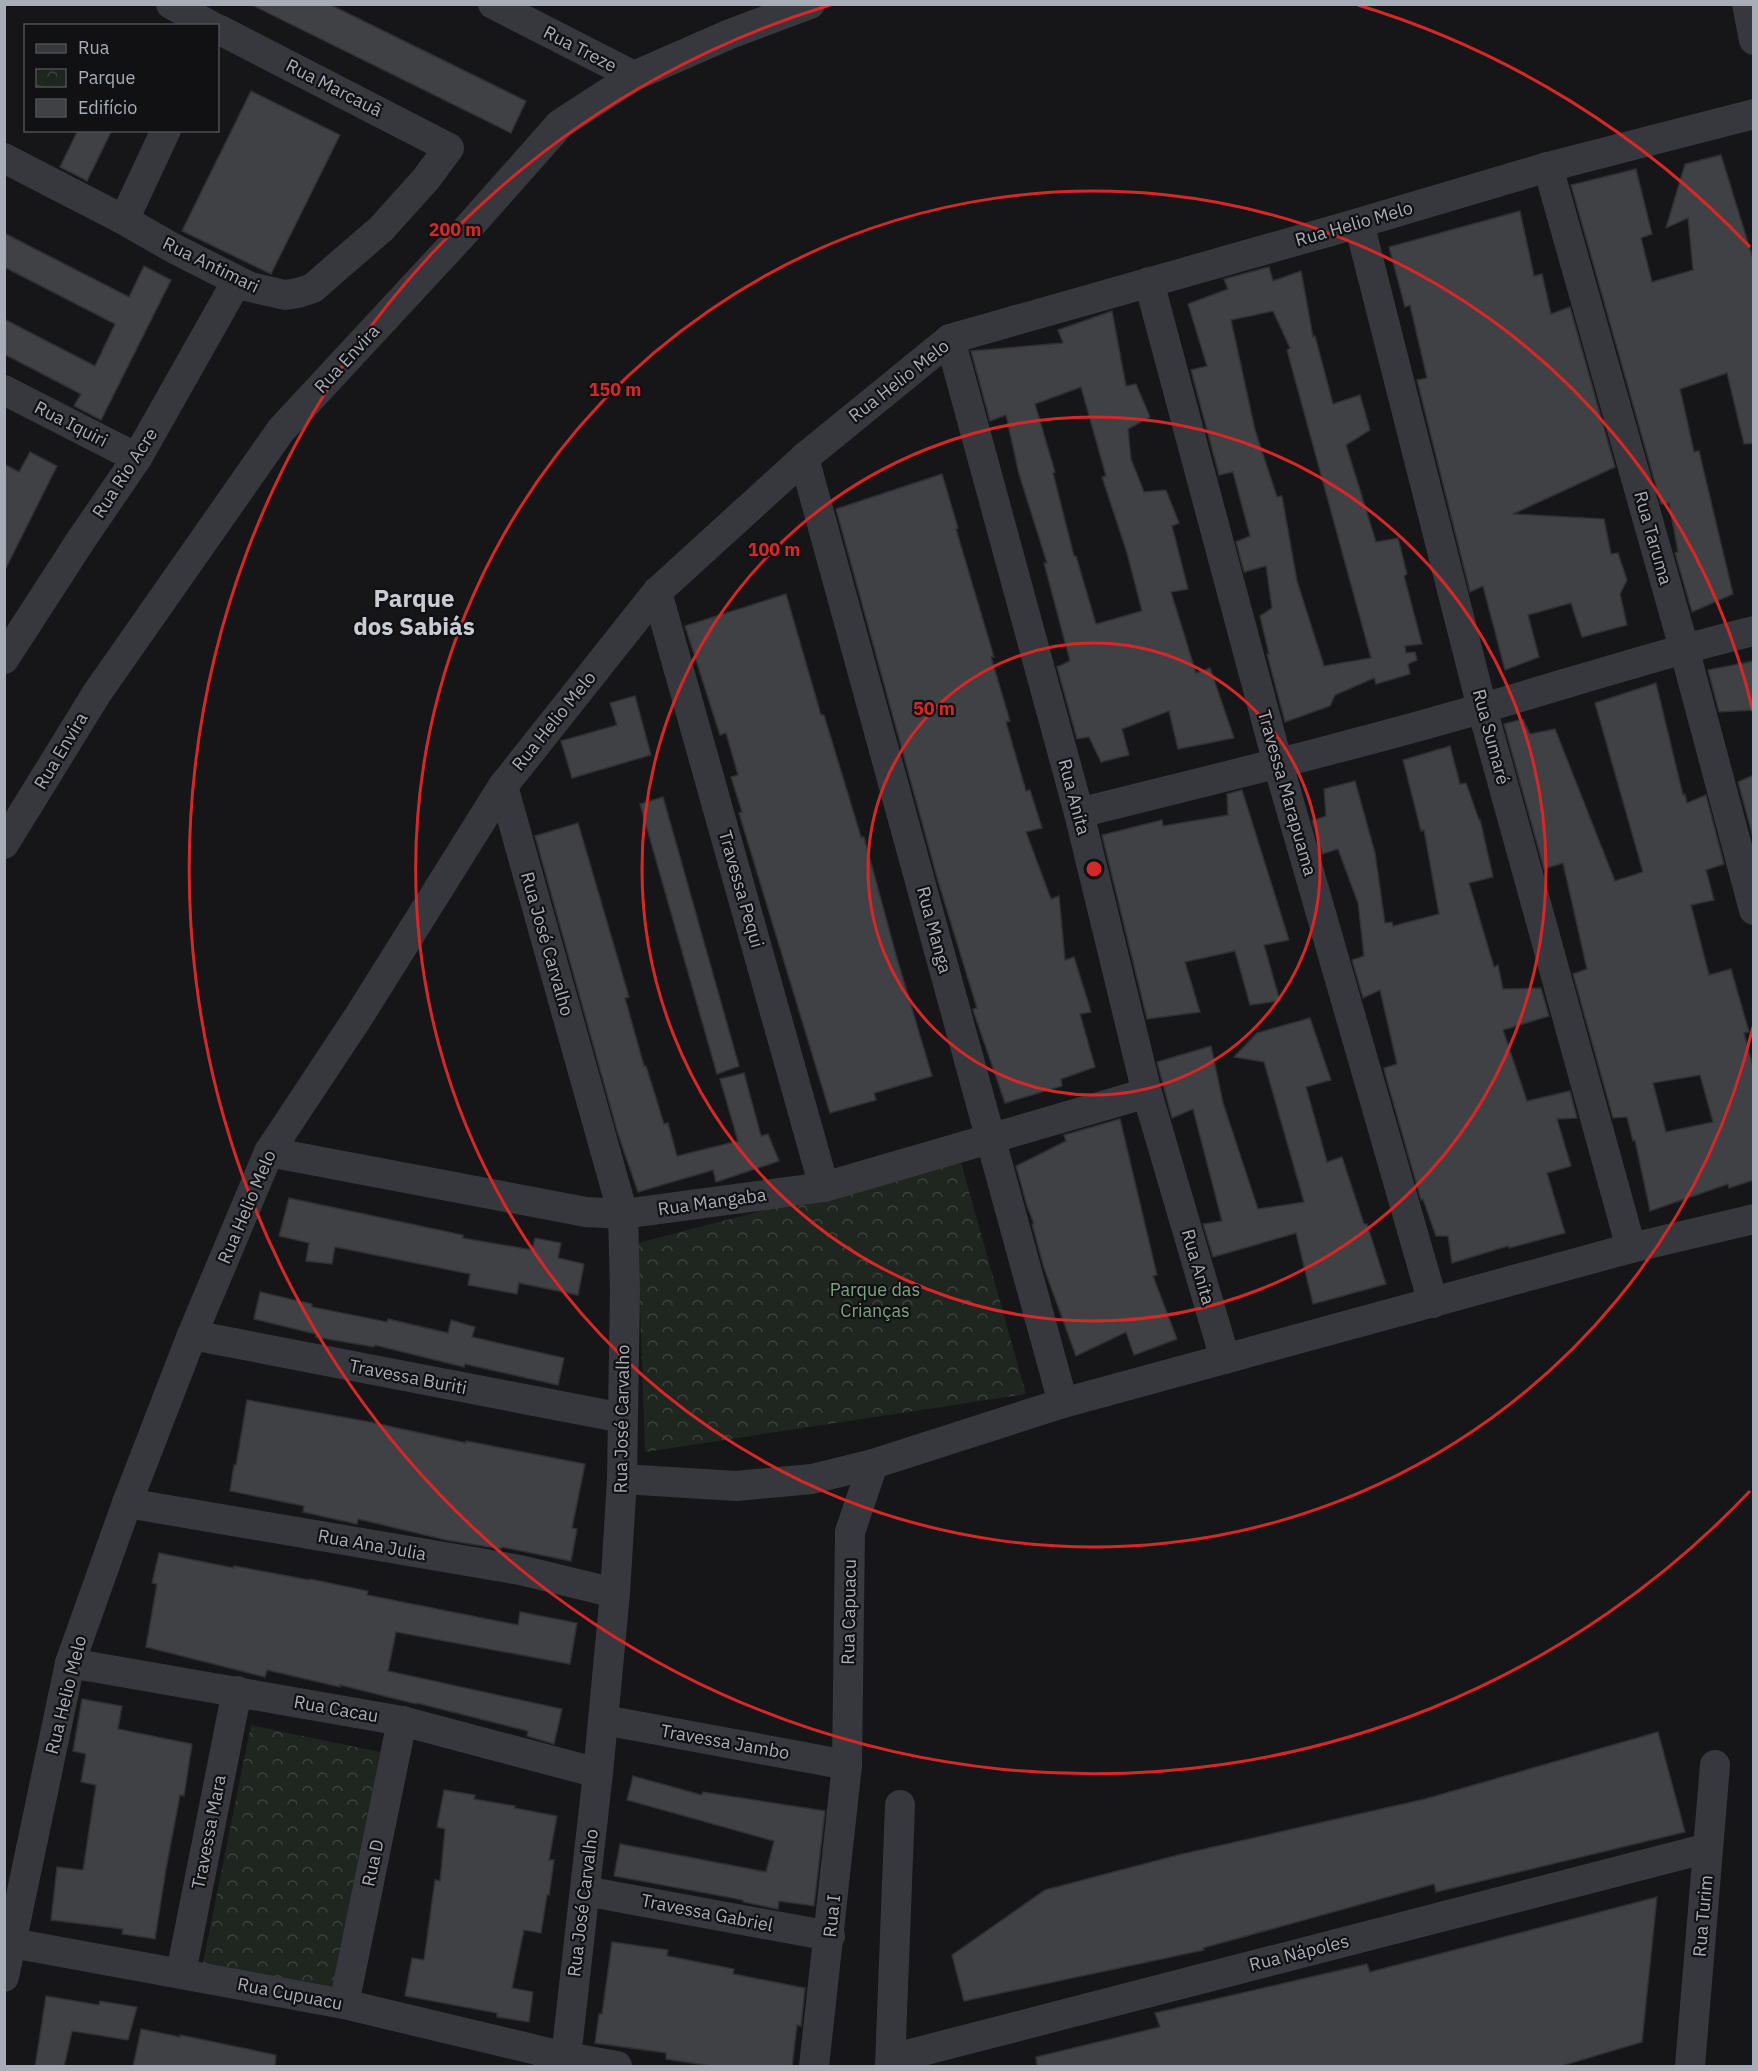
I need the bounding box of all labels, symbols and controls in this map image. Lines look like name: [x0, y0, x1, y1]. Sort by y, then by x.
street label: Rua Treze: [540, 20, 621, 77]
legend: [24, 24, 219, 132]
text: Rua: [78, 36, 110, 59]
street label: Rua Marcauã: [282, 54, 386, 122]
text: Parque: [78, 66, 136, 89]
text: Edifício: [78, 96, 137, 119]
street label: Rua Helio Melo: [1292, 196, 1415, 251]
text: 200 m: [429, 218, 481, 241]
street label: Rua Antimari: [159, 231, 263, 298]
street label: Rua Envira: [309, 319, 385, 398]
street label: Rua Helio Melo: [844, 334, 954, 427]
text: 150 m: [589, 378, 641, 401]
street label: Rua Iquiri: [31, 395, 112, 452]
street label: Rua Rio Acre: [87, 423, 162, 522]
street label: Rua Taruma: [1629, 488, 1678, 588]
text: 100 m: [748, 538, 800, 561]
district label: Parque dos Sabiás: [353, 582, 475, 642]
street label: Rua Helio Melo: [506, 666, 601, 775]
street label: Rua Sumaré: [1468, 687, 1515, 787]
text: 50 m: [913, 697, 955, 720]
street label: Travessa Marapuama: [1253, 707, 1322, 879]
street label: Rua Envira: [29, 708, 93, 793]
street label: Rua Anita: [1053, 756, 1096, 838]
street label: Travessa Pequi: [714, 828, 769, 950]
centre of rings: [1084, 859, 1104, 879]
street label: Rua José Carvalho: [516, 869, 579, 1019]
street label: Rua Manga: [912, 884, 957, 976]
street label: Rua Helio Melo: [212, 1146, 281, 1267]
street label: Rua Mangaba: [656, 1182, 768, 1220]
street label: Rua Anita: [1177, 1226, 1220, 1308]
park label: Parque das Crianças: [830, 1278, 920, 1322]
street label: Rua José Carvalho: [609, 1344, 634, 1494]
street label: Travessa Buriti: [347, 1354, 469, 1399]
street label: Rua Ana Julia: [316, 1524, 428, 1565]
street label: Rua Capuacu: [836, 1559, 861, 1665]
street label: Rua Helio Melo: [40, 1633, 91, 1757]
street label: Rua Cacau: [292, 1690, 380, 1727]
street label: Travessa Jambo: [659, 1719, 791, 1764]
street label: Travessa Mara: [186, 1773, 231, 1891]
street label: Rua José Carvalho: [562, 1828, 603, 1978]
street label: Rua D: [356, 1837, 389, 1889]
street label: Rua Turim: [1687, 1874, 1718, 1958]
street label: Travessa Gabriel: [639, 1888, 775, 1937]
street label: Rua I: [818, 1893, 845, 1938]
street label: Rua Nápoles: [1247, 1929, 1351, 1976]
street label: Rua Cupuacu: [236, 1972, 345, 2015]

